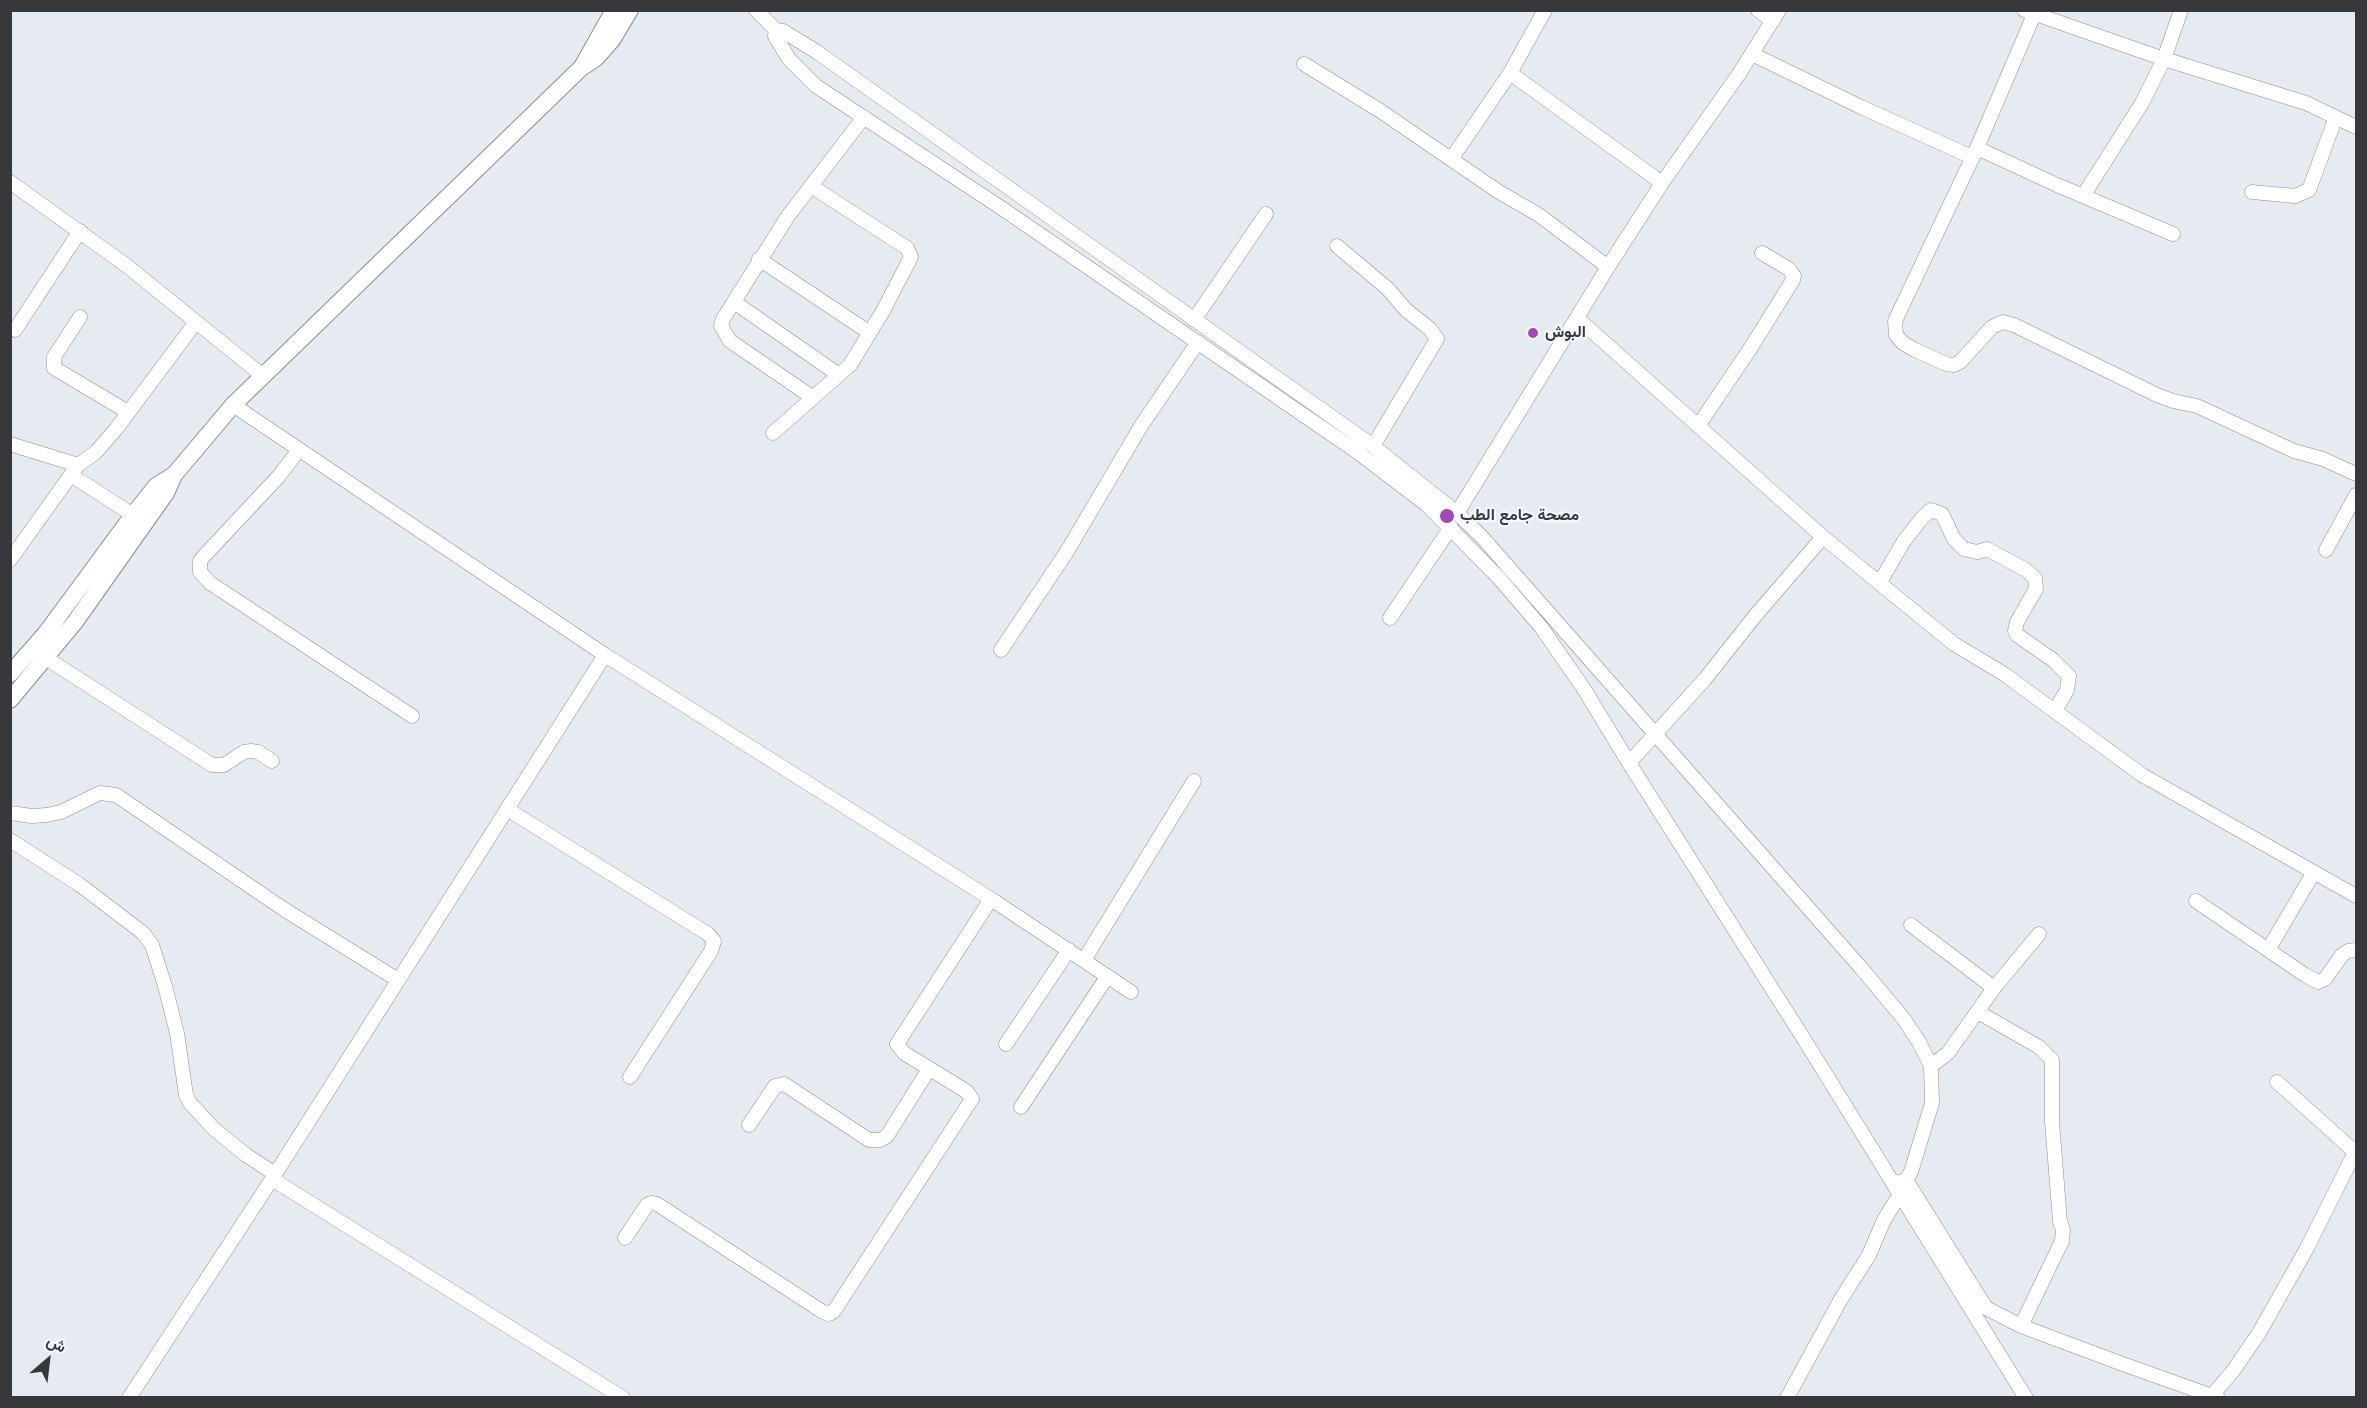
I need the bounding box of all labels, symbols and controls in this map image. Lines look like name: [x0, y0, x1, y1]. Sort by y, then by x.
place label: البوش: [1545, 323, 1586, 343]
marker: البوش: [1526, 326, 1540, 340]
place label: مصحة جامع الطب: [1460, 506, 1579, 526]
marker: مصحة جامع الطب: [1438, 507, 1456, 525]
north arrow: [18, 1330, 78, 1390]
text: ش: [44, 1332, 69, 1356]

